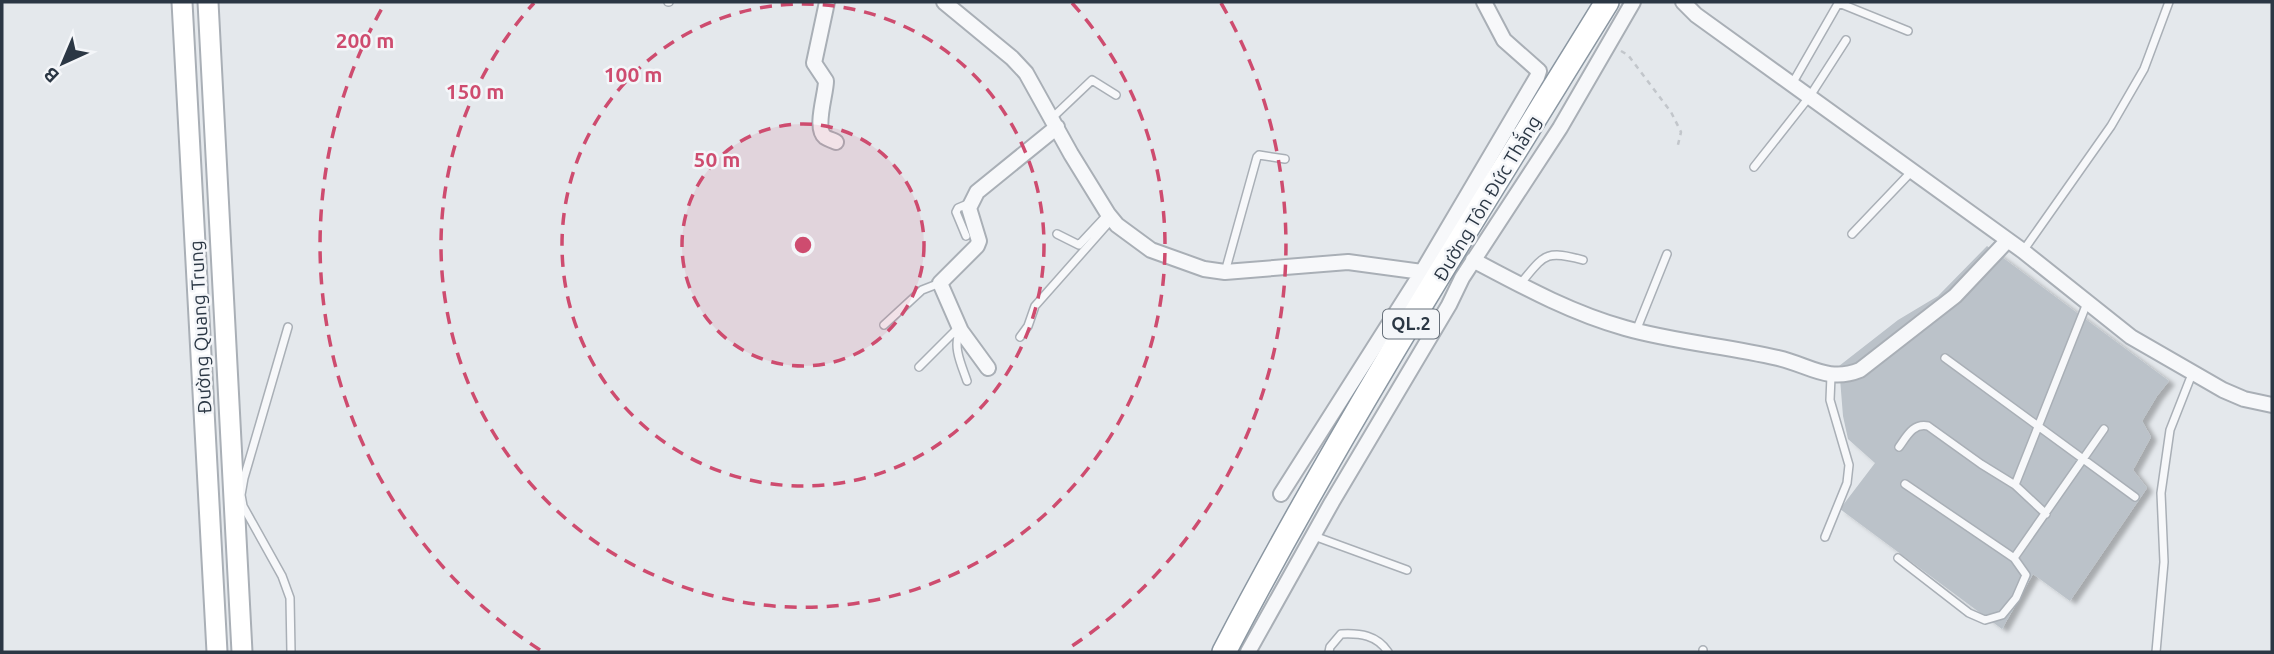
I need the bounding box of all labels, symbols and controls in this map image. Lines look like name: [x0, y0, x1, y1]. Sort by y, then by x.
north arrow: [28, 28, 98, 98]
text: 200 m: [336, 28, 394, 52]
text: 100 m: [604, 62, 662, 86]
text: B: [39, 63, 63, 88]
text: 150 m: [446, 79, 504, 103]
street label: Đường Tôn Đức Thắng: [1428, 111, 1545, 285]
text: 50 m: [694, 147, 740, 171]
centre of rings: [791, 233, 815, 257]
street label: Đường Quang Trung: [184, 240, 216, 414]
road number: QL.2: [1383, 310, 1439, 338]

